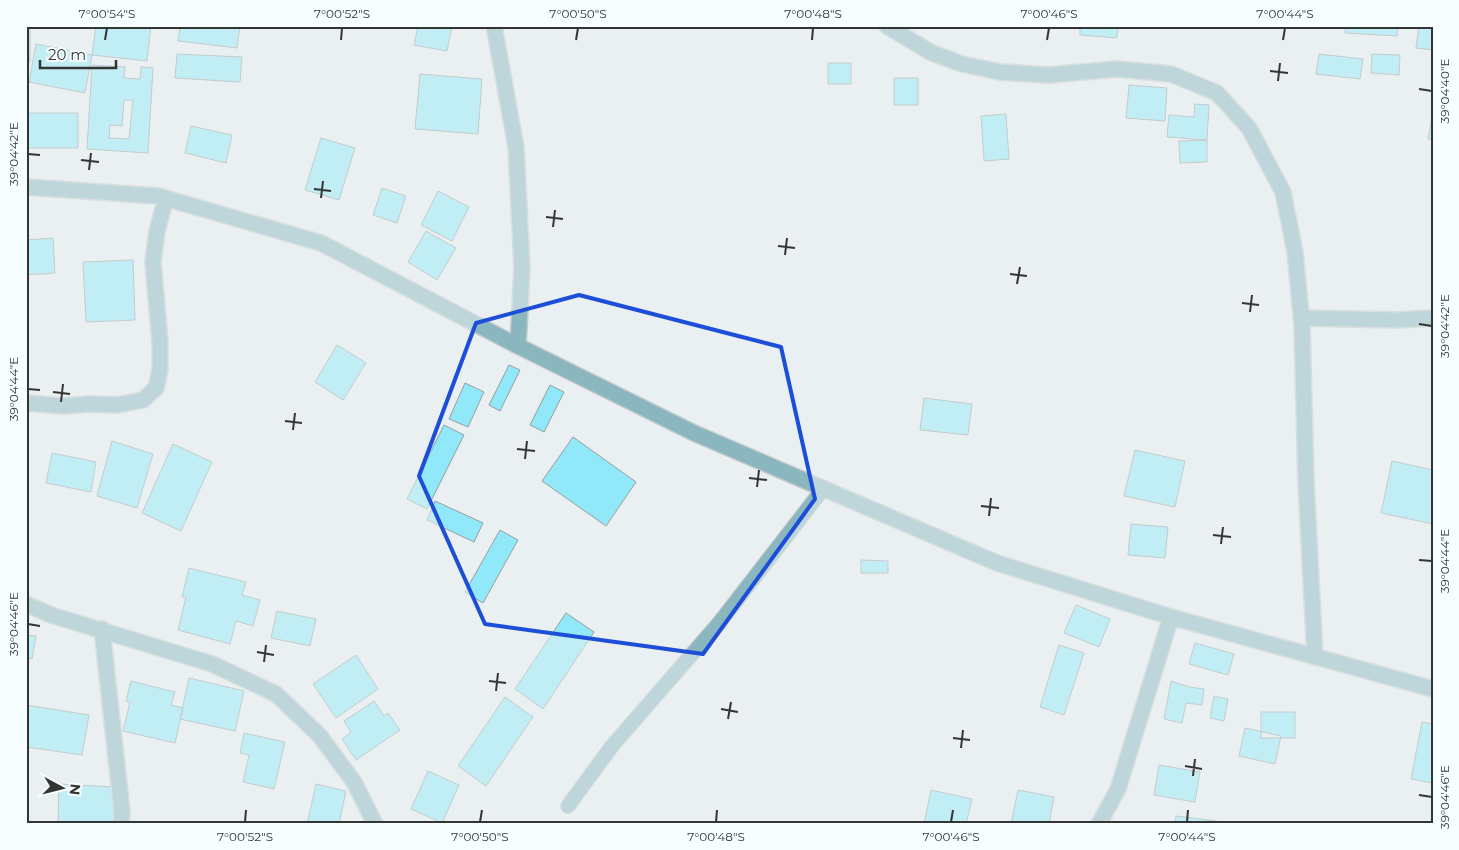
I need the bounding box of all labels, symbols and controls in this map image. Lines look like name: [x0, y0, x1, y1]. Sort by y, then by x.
text: 7°00'54"S: [79, 6, 135, 21]
text: 7°00'52"S: [314, 6, 370, 21]
text: 7°00'50"S: [549, 6, 607, 21]
text: 7°00'48"S: [784, 6, 842, 21]
text: 7°00'46"S: [1020, 6, 1078, 21]
text: 7°00'44"S: [1256, 6, 1314, 21]
scale bar: [40, 38, 116, 70]
text: 20 m: [48, 45, 86, 64]
text: 39°04'40"E: [1437, 58, 1452, 124]
text: 39°04'42"E: [6, 122, 21, 186]
text: 39°04'42"E: [1437, 294, 1452, 358]
text: 39°04'44"E: [6, 357, 21, 421]
text: 39°04'44"E: [1437, 529, 1452, 593]
text: 39°04'46"E: [6, 592, 21, 656]
north arrow: [38, 762, 88, 812]
text: 39°04'46"E: [1437, 765, 1452, 829]
text: N: [65, 783, 85, 796]
text: 7°00'52"S: [217, 829, 273, 844]
text: 7°00'50"S: [451, 829, 509, 844]
text: 7°00'48"S: [687, 829, 745, 844]
text: 7°00'46"S: [922, 829, 980, 844]
text: 7°00'44"S: [1158, 829, 1216, 844]

